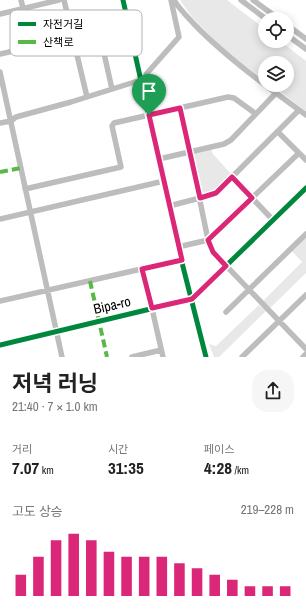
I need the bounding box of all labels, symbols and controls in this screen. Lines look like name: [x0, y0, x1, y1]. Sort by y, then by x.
legend: [10, 10, 142, 56]
map controls: [258, 12, 294, 92]
button: locate: [258, 12, 294, 48]
text: 자전거길: [43, 17, 83, 31]
text: 산책로: [43, 35, 73, 49]
button: layers: [258, 56, 294, 92]
pin: [132, 74, 166, 115]
icon: arrive: [138, 80, 160, 102]
street label: Bipa-ro: [92, 292, 132, 318]
text: 저녁 러닝: [12, 368, 98, 398]
button: share: [252, 370, 294, 412]
text: 21:40 · 7 × 1.0 km: [12, 398, 98, 415]
text: 거리: [12, 442, 32, 456]
text: 시간: [108, 442, 128, 456]
text: 페이스: [204, 442, 234, 456]
text: 7.07: [12, 456, 39, 479]
text: 31:35: [108, 456, 144, 479]
text: 4:28: [204, 456, 232, 479]
text: km: [39, 463, 54, 477]
text: /km: [232, 463, 249, 477]
text: 219–228 m: [241, 501, 294, 518]
text: 고도 상승: [12, 503, 63, 520]

